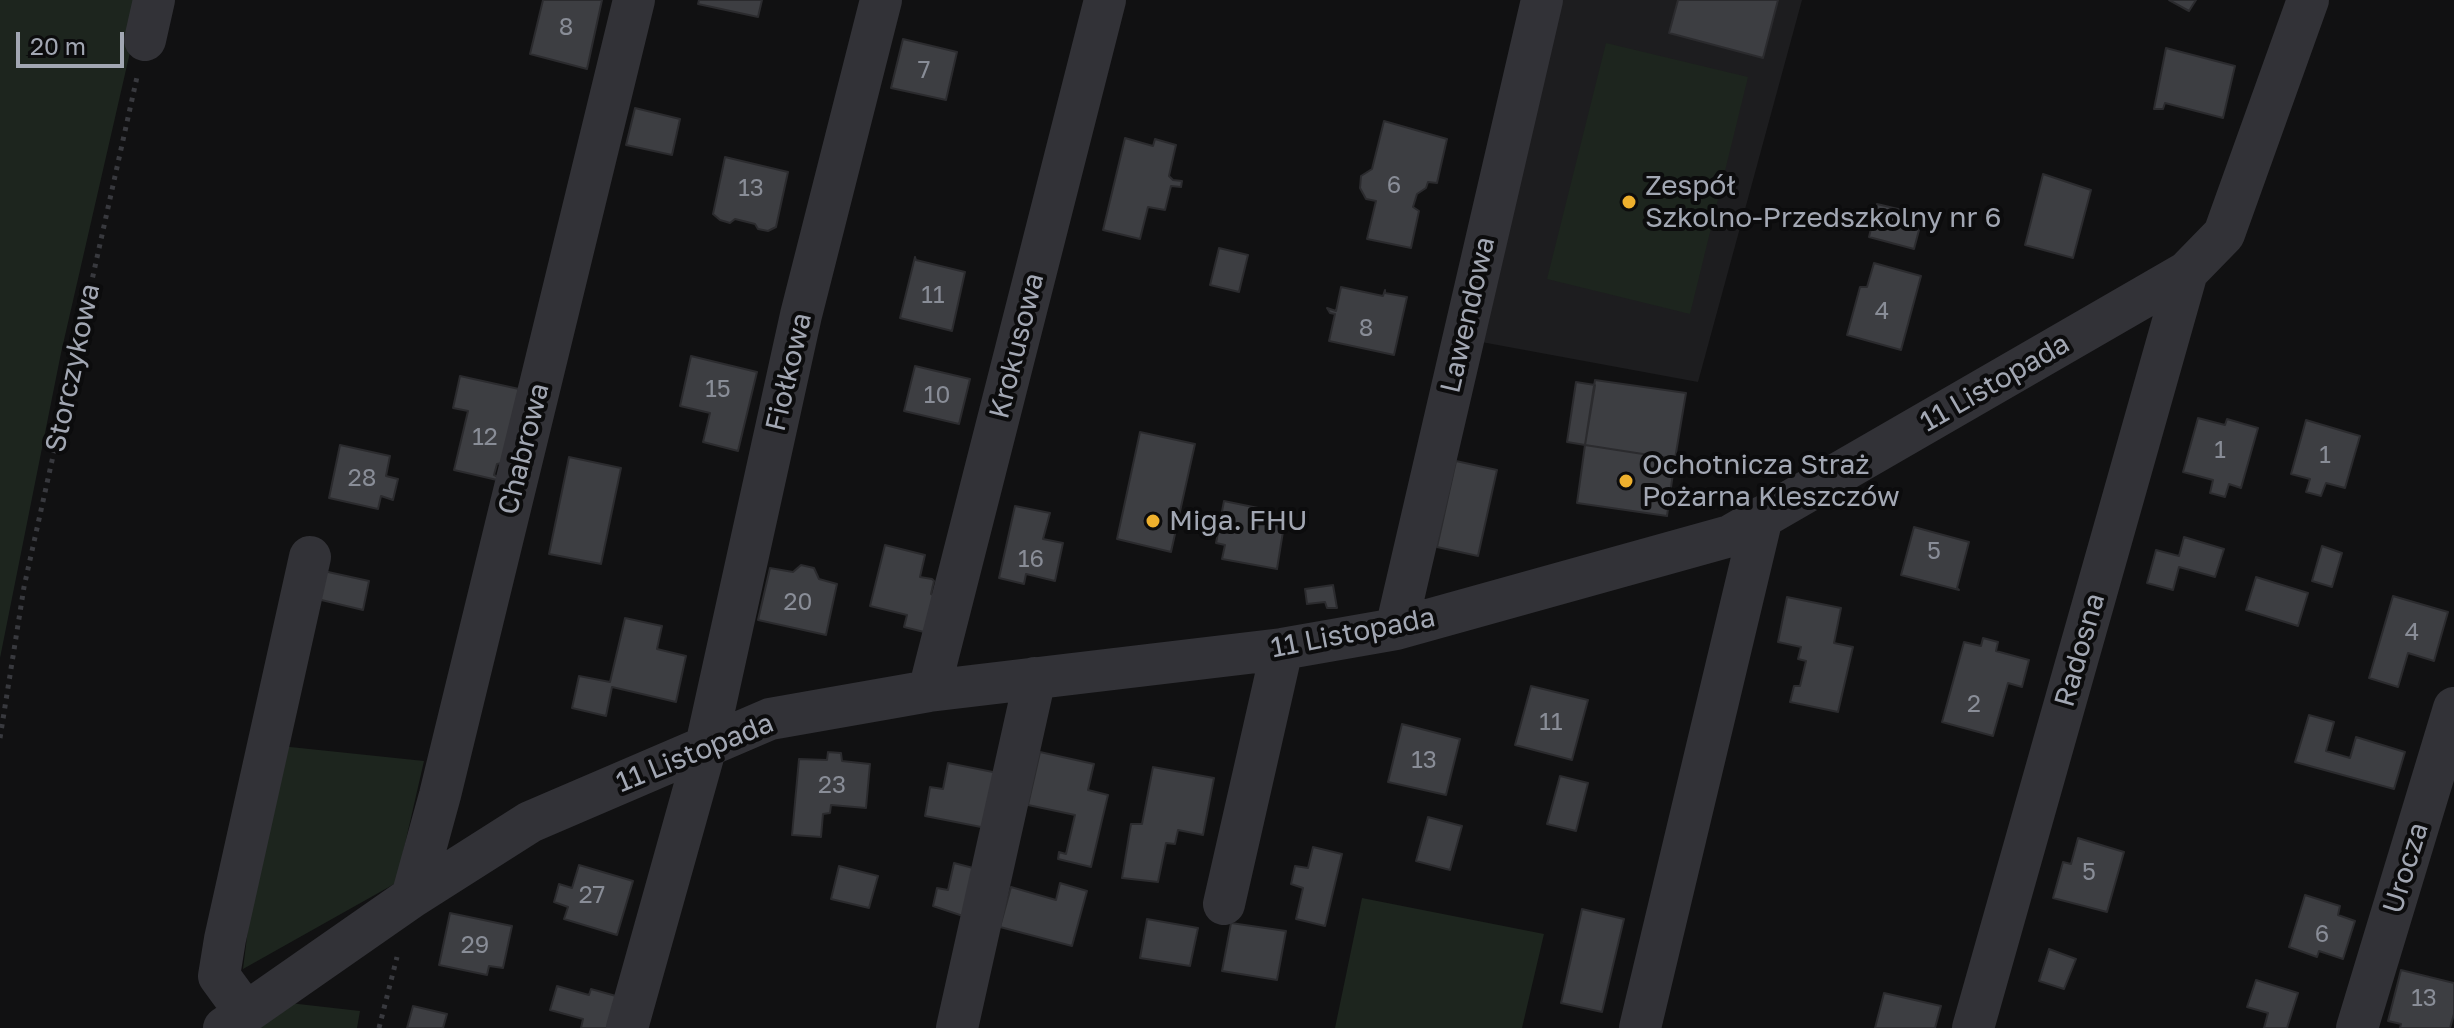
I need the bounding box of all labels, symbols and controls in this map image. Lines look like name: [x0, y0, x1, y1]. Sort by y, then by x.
house number: 8: [559, 13, 573, 41]
scale bar: [20, 16, 128, 66]
text: 20 m: [30, 31, 86, 60]
house number: 7: [918, 56, 930, 84]
place label: Zespół Szkolno-Przedszkolny nr 6: [1645, 169, 2001, 235]
house number: 6: [1387, 171, 1401, 199]
house number: 13: [738, 174, 764, 202]
marker: Zespół Szkolno-Przedszkolny nr 6: [1620, 193, 1638, 211]
street label: Lawendowa: [1434, 234, 1502, 396]
street label: Krokusowa: [983, 270, 1051, 422]
street label: Storczykowa: [39, 281, 107, 455]
house number: 11: [921, 281, 945, 309]
house number: 4: [1875, 297, 1889, 325]
street label: Fiołkowa: [759, 310, 819, 434]
house number: 8: [1359, 314, 1373, 342]
street label: 11 Listopada: [1914, 327, 2076, 439]
house number: 15: [705, 375, 731, 403]
street label: Chabrowa: [491, 380, 557, 518]
house number: 10: [924, 381, 950, 409]
house number: 12: [472, 423, 498, 451]
house number: 1: [2214, 436, 2226, 464]
house number: 1: [2319, 441, 2331, 469]
place label: Ochotnicza Straż Pożarna Kleszczów: [1642, 448, 1900, 514]
house number: 28: [348, 464, 376, 492]
marker: Ochotnicza Straż Pożarna Kleszczów: [1617, 472, 1635, 490]
place label: Miga. FHU: [1169, 504, 1307, 538]
marker: Miga. FHU: [1144, 512, 1162, 530]
house number: 5: [1927, 537, 1941, 565]
house number: 16: [1018, 545, 1044, 573]
house number: 20: [784, 588, 812, 616]
street label: Radosna: [2048, 589, 2112, 711]
street label: 11 Listopada: [1268, 601, 1438, 665]
house number: 4: [2405, 618, 2419, 646]
house number: 2: [1967, 690, 1981, 718]
street label: 11 Listopada: [611, 706, 779, 800]
house number: 11: [1539, 708, 1563, 736]
house number: 13: [1411, 746, 1437, 774]
house number: 23: [818, 771, 846, 799]
street label: Urocza: [2376, 819, 2436, 917]
house number: 5: [2082, 858, 2096, 886]
house number: 27: [579, 881, 605, 909]
house number: 6: [2315, 920, 2329, 948]
house number: 29: [461, 931, 489, 959]
house number: 13: [2411, 984, 2437, 1012]

